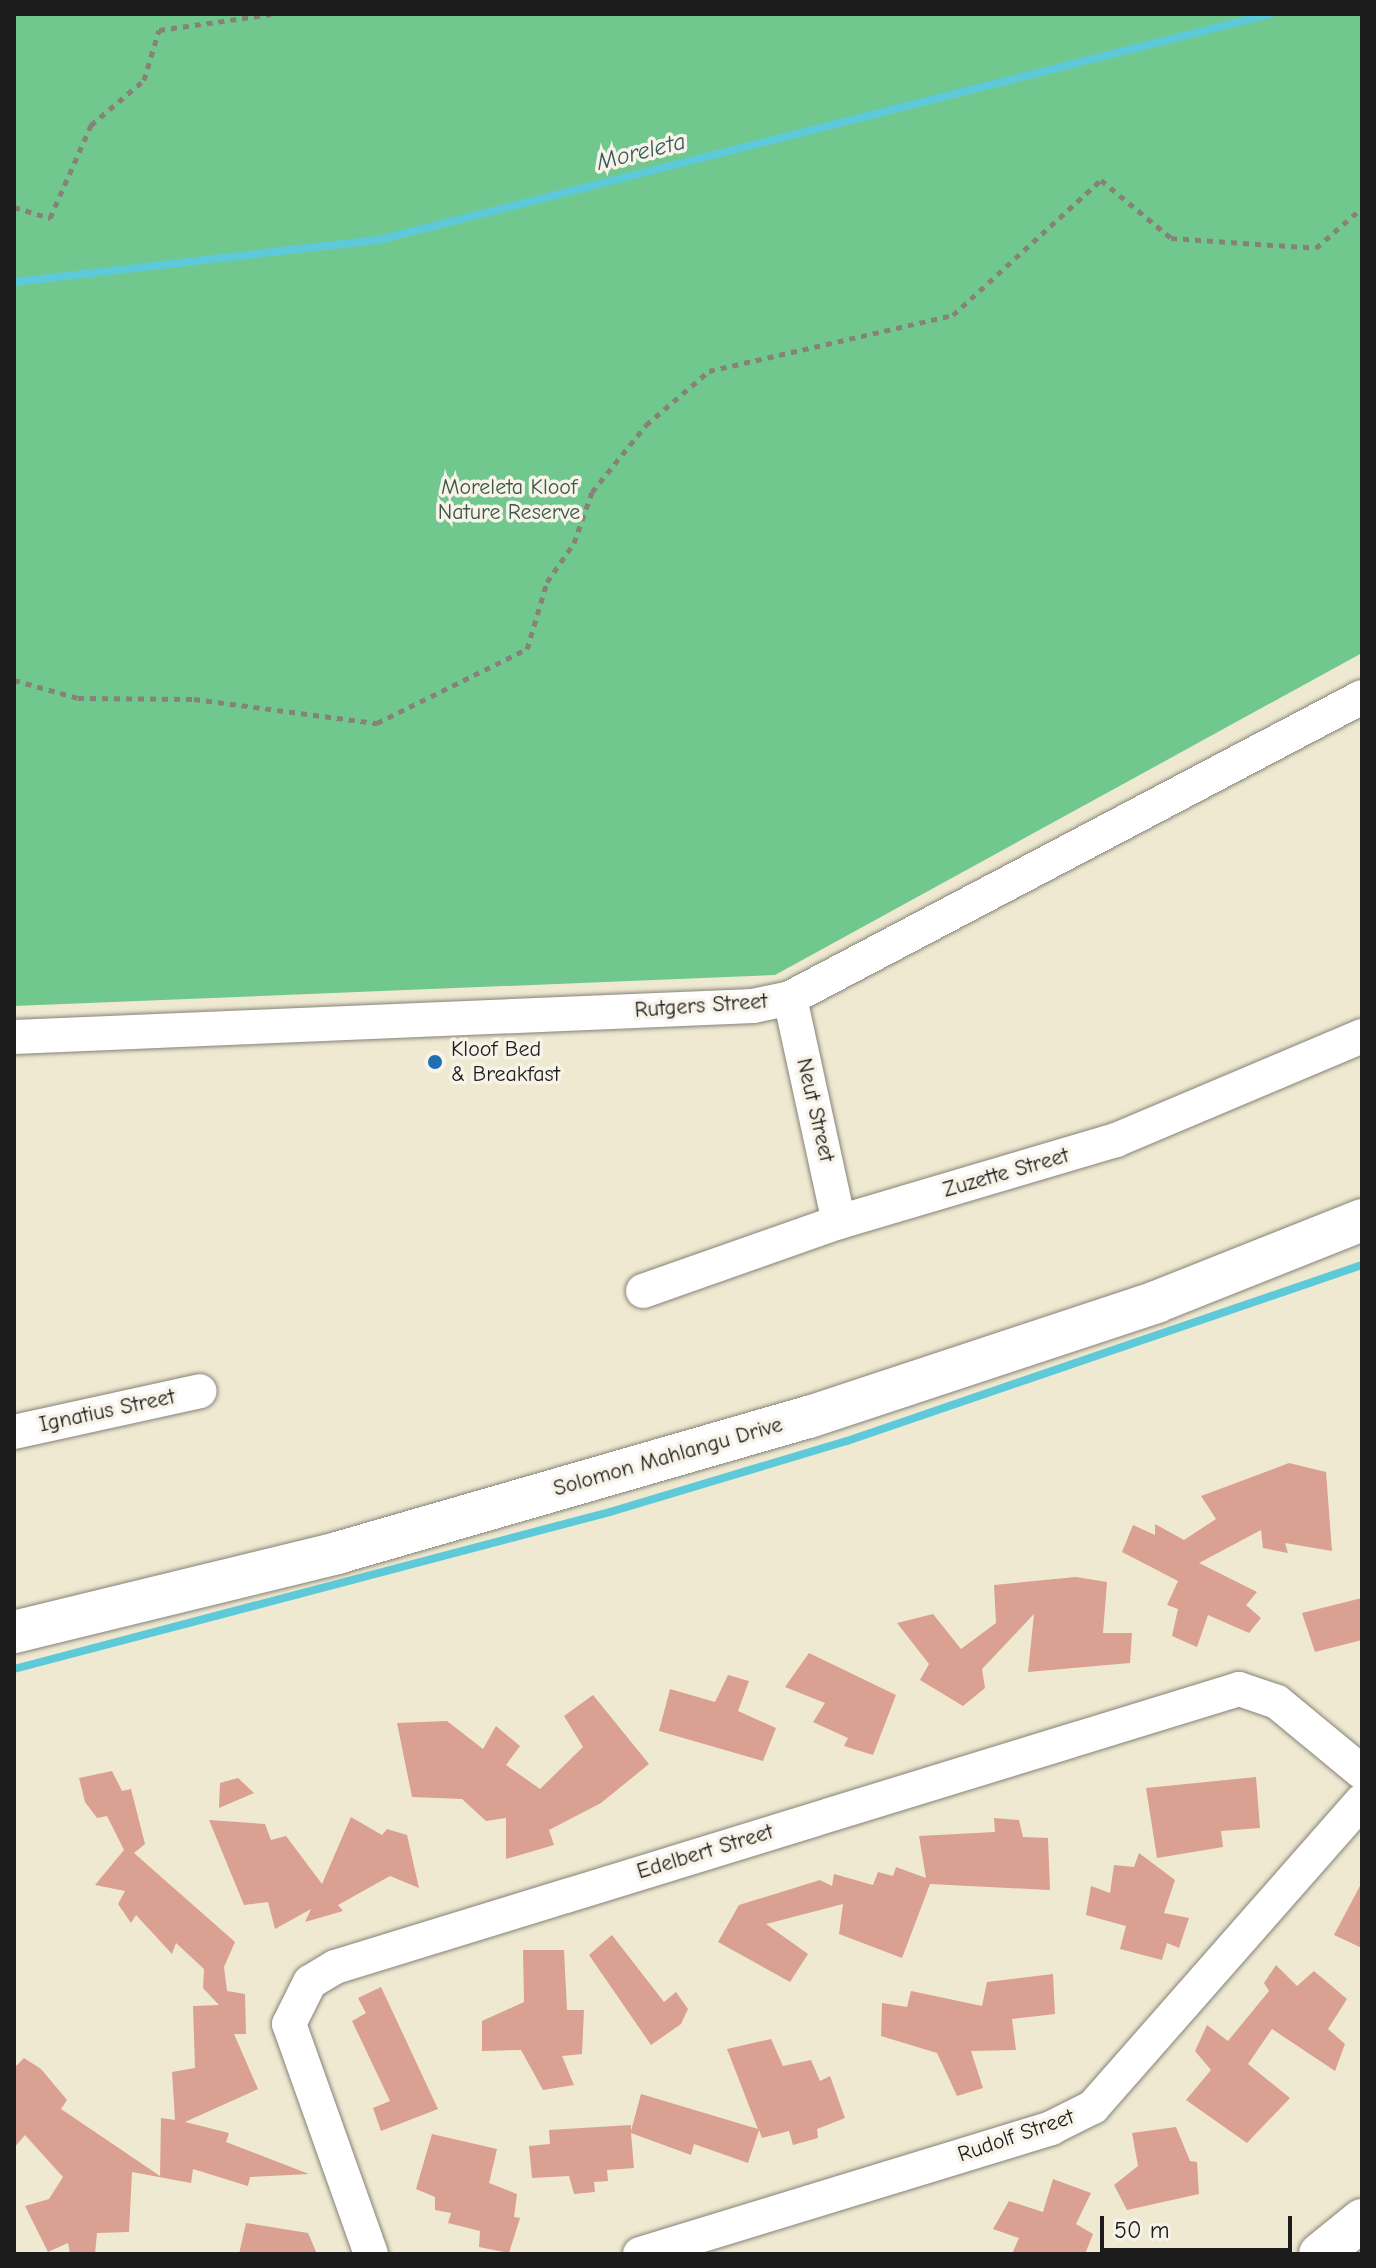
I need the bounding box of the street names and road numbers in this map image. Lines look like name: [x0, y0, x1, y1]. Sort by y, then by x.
street label: Rutgers Street: [634, 988, 768, 1024]
street label: Neut Street: [790, 1056, 840, 1164]
street label: Zuzette Street: [940, 1142, 1072, 1204]
street label: Ignatius Street: [37, 1384, 177, 1438]
street label: Solomon Mahlangu Drive: [550, 1412, 786, 1502]
street label: Edelbert Street: [634, 1819, 776, 1885]
street label: Rudolf Street: [954, 2104, 1078, 2168]

